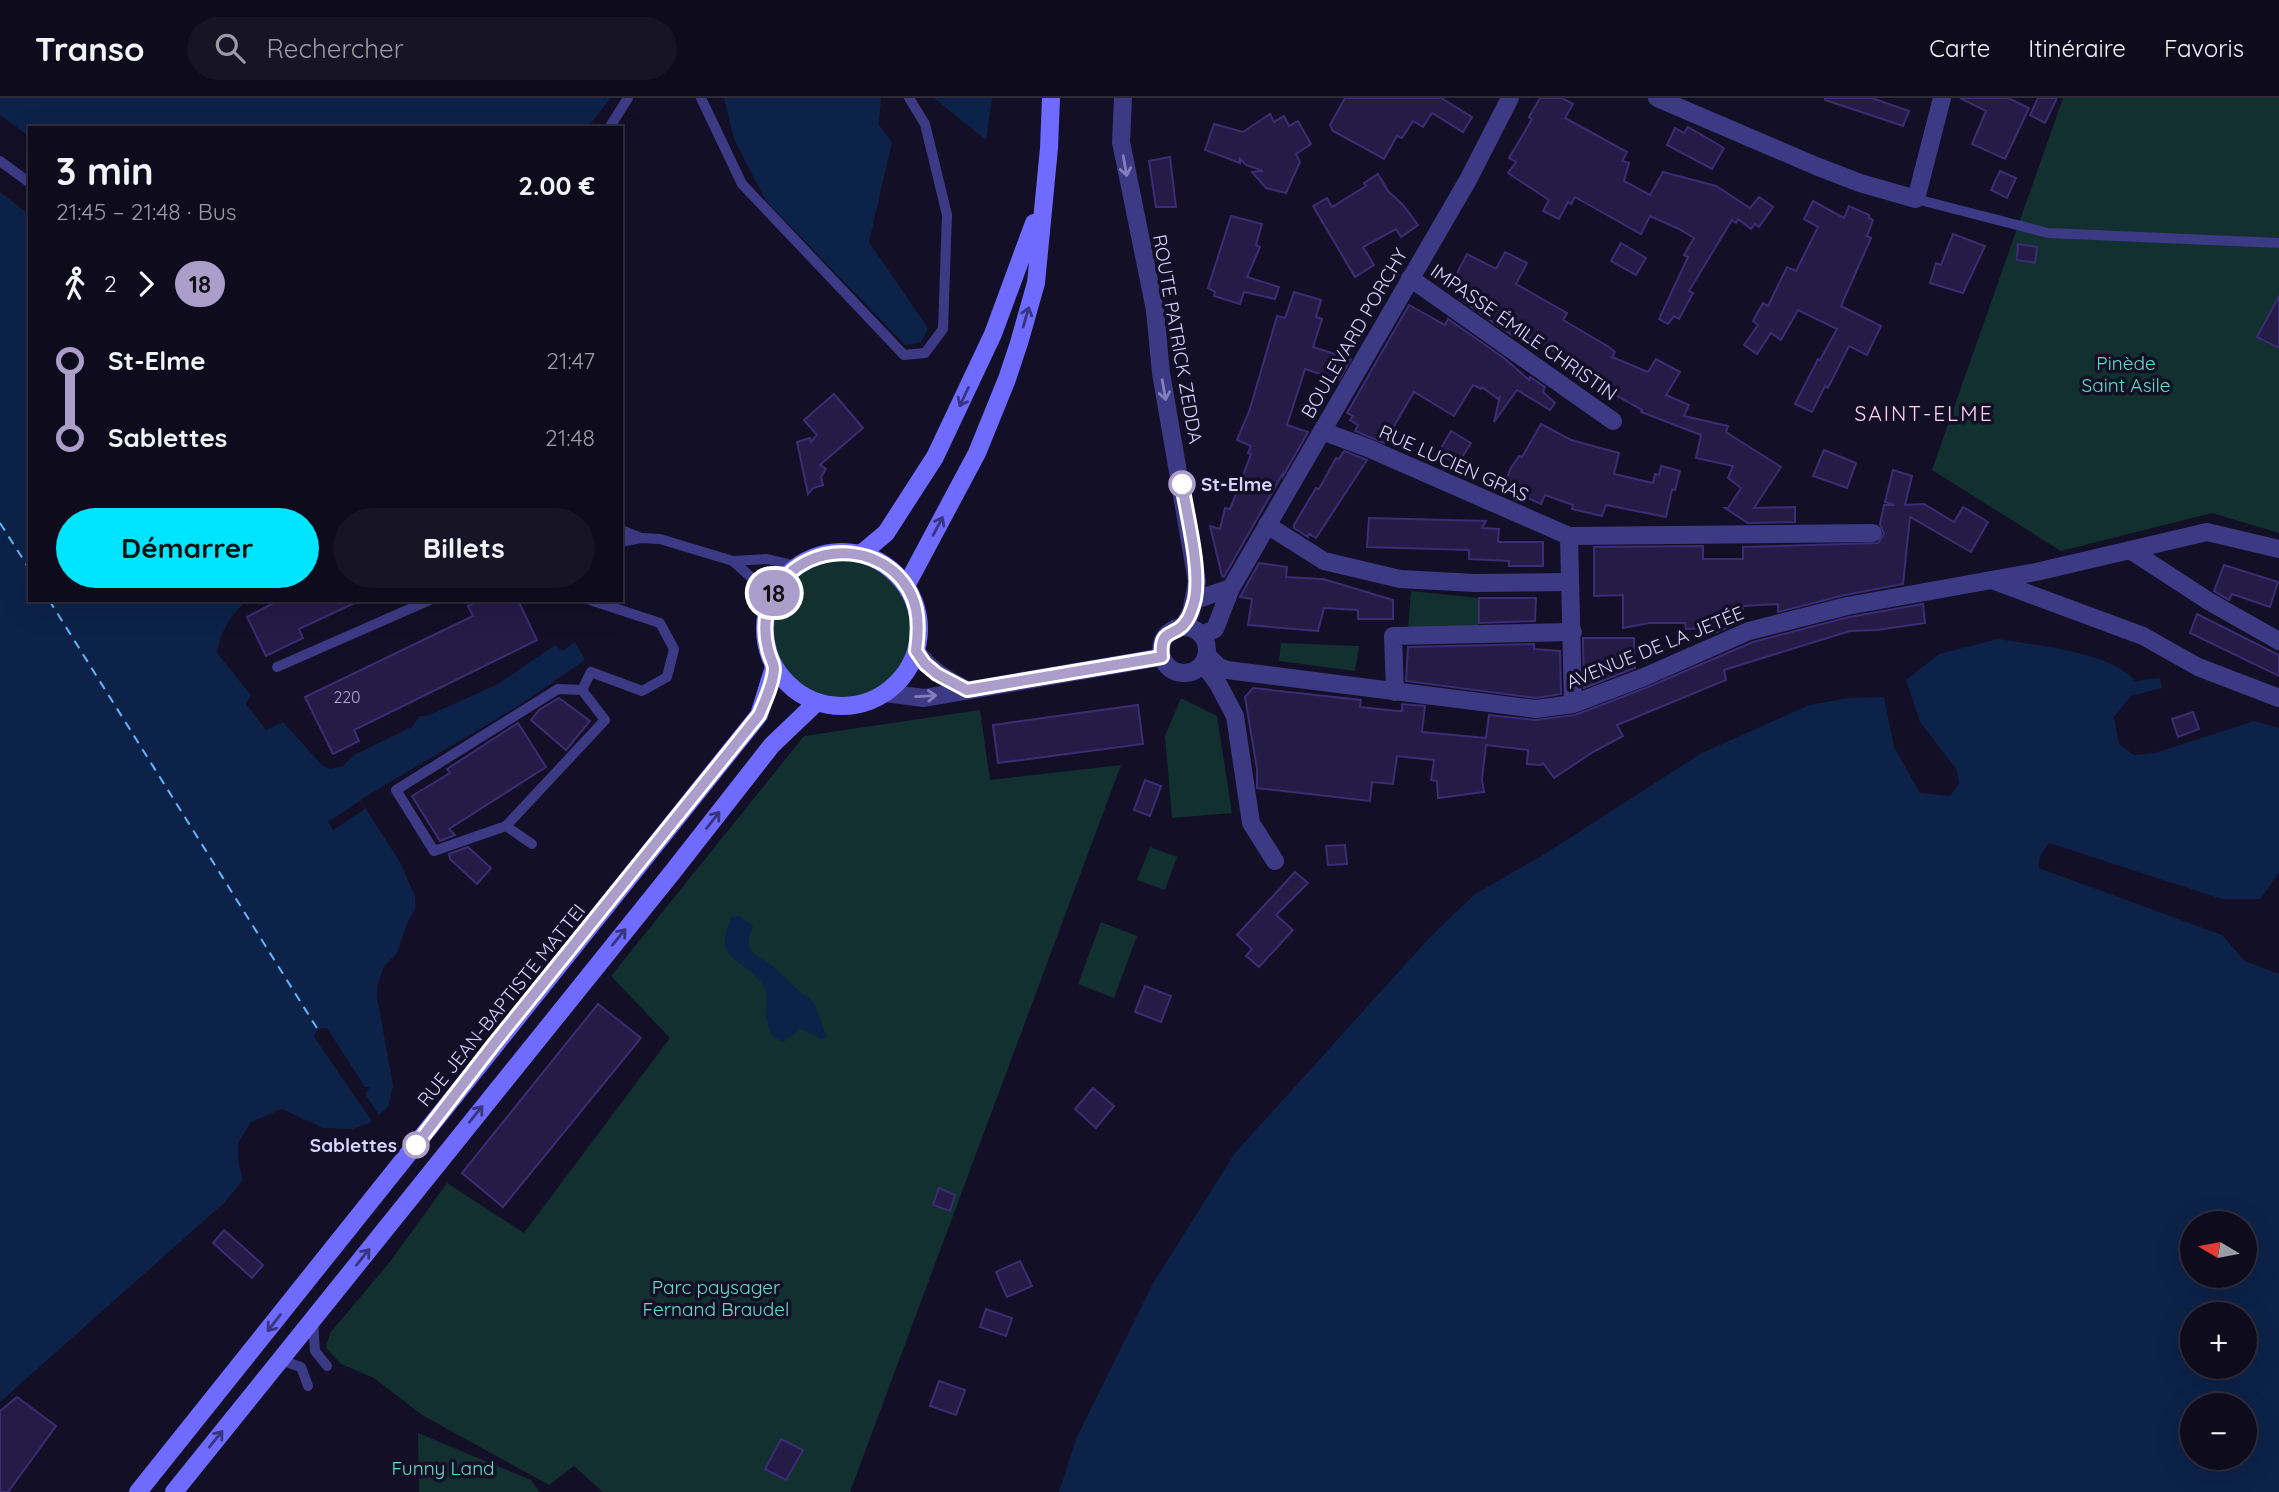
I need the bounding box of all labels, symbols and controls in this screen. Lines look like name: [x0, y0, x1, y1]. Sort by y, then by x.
search box: [187, 17, 677, 80]
text: Transo: [35, 28, 145, 69]
icon: search: [211, 29, 249, 67]
text: Rechercher: [267, 32, 404, 65]
text: Carte: [1929, 33, 1990, 63]
text: Itinéraire: [2028, 33, 2126, 63]
text: Favoris: [2164, 33, 2244, 63]
text: 3 min: [56, 147, 154, 195]
one-way arrow: [1119, 154, 1132, 177]
text: 2.00 €: [518, 169, 595, 202]
text: 21:45 – 21:48 · Bus: [56, 197, 237, 226]
street label: ROUTE PATRICK ZEDDA: [1148, 233, 1208, 445]
street label: BOULEVARD PORCHY: [1296, 243, 1413, 422]
street label: IMPASSE ÉMILE CHRISTIN: [1426, 258, 1622, 406]
icon: walk: [56, 265, 94, 303]
icon: forward: [127, 265, 165, 303]
text: 2: [104, 269, 117, 298]
text: 18: [189, 269, 211, 299]
one-way arrow: [1020, 306, 1033, 329]
text: St-Elme: [108, 344, 206, 377]
text: 21:47: [546, 346, 595, 375]
park label: Pinède Saint Asile: [2081, 351, 2171, 397]
one-way arrow: [1158, 378, 1172, 400]
one-way arrow: [957, 386, 970, 407]
district label: SAINT-ELME: [1854, 400, 1994, 426]
street label: RUE LUCIEN GRAS: [1375, 419, 1533, 507]
text: Sablettes: [108, 421, 227, 454]
text: 21:48: [545, 423, 595, 452]
marker: St-Elme: [1169, 471, 1195, 497]
place label: St-Elme: [1201, 472, 1272, 496]
button: Démarrer: [56, 508, 319, 588]
button: Billets: [333, 508, 595, 588]
one-way arrow: [932, 516, 945, 537]
line badge: 18: [742, 570, 806, 616]
text: 18: [763, 578, 785, 608]
street label: AVENUE DE LA JETÉE: [1563, 600, 1747, 694]
house number: 220: [333, 687, 361, 707]
one-way arrow: [914, 690, 937, 703]
one-way arrow: [705, 812, 720, 830]
street label: RUE JEAN-BAPTISTE MATTEI: [412, 899, 590, 1111]
one-way arrow: [612, 929, 627, 947]
one-way arrow: [469, 1106, 484, 1124]
marker: Sablettes: [403, 1132, 429, 1158]
place label: Sablettes: [310, 1133, 397, 1157]
north arrow: [2180, 1211, 2258, 1288]
map controls: [2180, 1211, 2257, 1470]
one-way arrow: [355, 1249, 371, 1267]
park label: Parc paysager Fernand Braudel: [643, 1275, 789, 1321]
button: +: [2180, 1302, 2257, 1379]
one-way arrow: [266, 1313, 281, 1331]
button: −: [2180, 1393, 2257, 1470]
one-way arrow: [209, 1430, 224, 1448]
park label: Funny Land: [391, 1456, 495, 1480]

